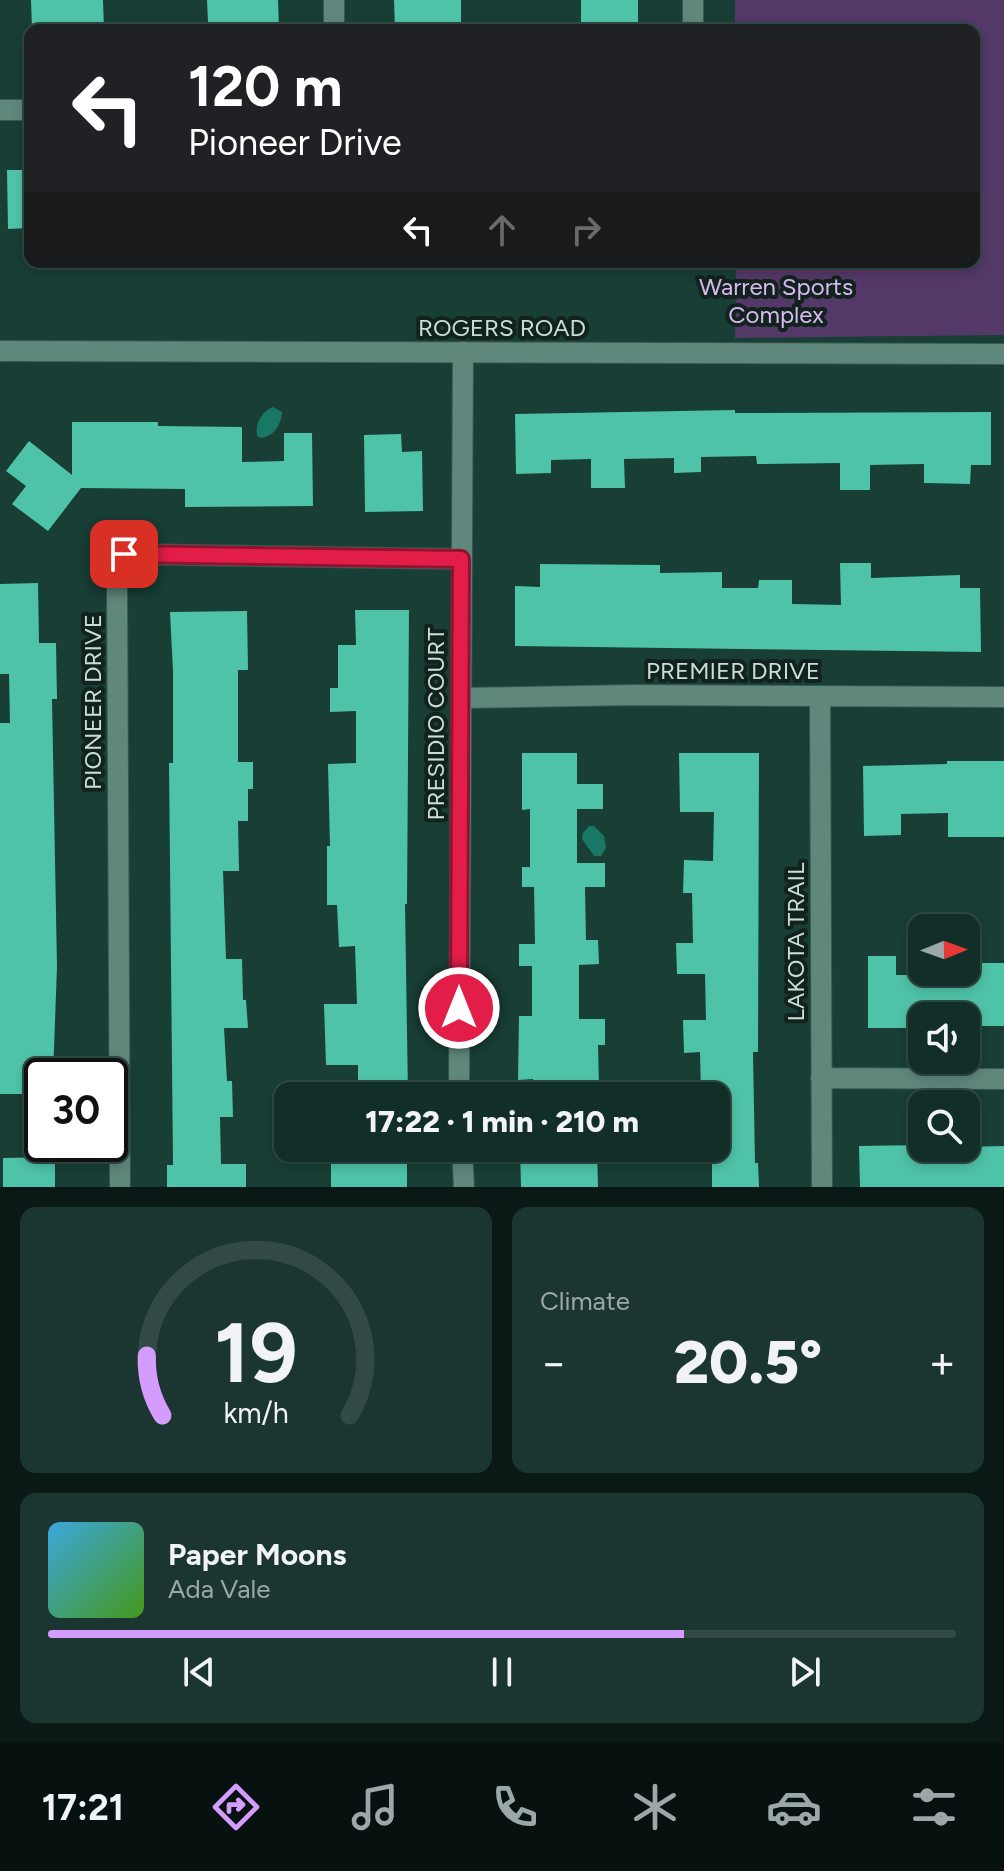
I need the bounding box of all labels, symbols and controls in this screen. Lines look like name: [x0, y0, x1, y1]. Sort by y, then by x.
text: 120 m: [188, 53, 343, 120]
icon: left: [56, 56, 160, 160]
text: Pioneer Drive: [188, 121, 402, 164]
icon: left: [396, 208, 440, 252]
icon: ahead: [480, 208, 524, 252]
icon: right: [564, 208, 608, 252]
park label: Warren Sports Complex: [699, 272, 853, 329]
street label: ROGERS ROAD: [418, 313, 586, 342]
pin: [90, 520, 158, 588]
icon: arrive: [102, 532, 146, 576]
street label: PIONEER DRIVE: [78, 614, 107, 790]
street label: PRESIDIO COURT: [421, 627, 450, 821]
street label: PREMIER DRIVE: [646, 656, 820, 685]
street label: LAKOTA TRAIL: [781, 862, 810, 1022]
north arrow: [908, 914, 980, 986]
map controls: [908, 914, 980, 1162]
position arrow: [417, 966, 501, 1050]
button: sound: [908, 1002, 980, 1074]
speed limit sign: 30: [24, 1058, 128, 1162]
button: search: [908, 1090, 980, 1162]
text: 17:22 · 1 min · 210 m: [365, 1103, 639, 1140]
text: Climate: [540, 1285, 630, 1317]
text: 19: [214, 1303, 298, 1403]
text: 20.5°: [674, 1326, 822, 1398]
text: −: [540, 1336, 567, 1389]
text: +: [929, 1336, 956, 1389]
text: km/h: [223, 1396, 289, 1430]
text: Paper Moons: [168, 1536, 347, 1573]
text: Ada Vale: [168, 1573, 271, 1605]
icon: previous: [177, 1650, 221, 1694]
icon: pause: [480, 1650, 524, 1694]
icon: next: [783, 1650, 827, 1694]
icon: directions: [208, 1779, 264, 1835]
icon: music: [347, 1779, 403, 1835]
icon: phone: [487, 1779, 543, 1835]
icon: climate: [627, 1779, 683, 1835]
icon: car: [766, 1779, 822, 1835]
icon: filters: [906, 1779, 962, 1835]
text: 17:21: [42, 1786, 124, 1829]

